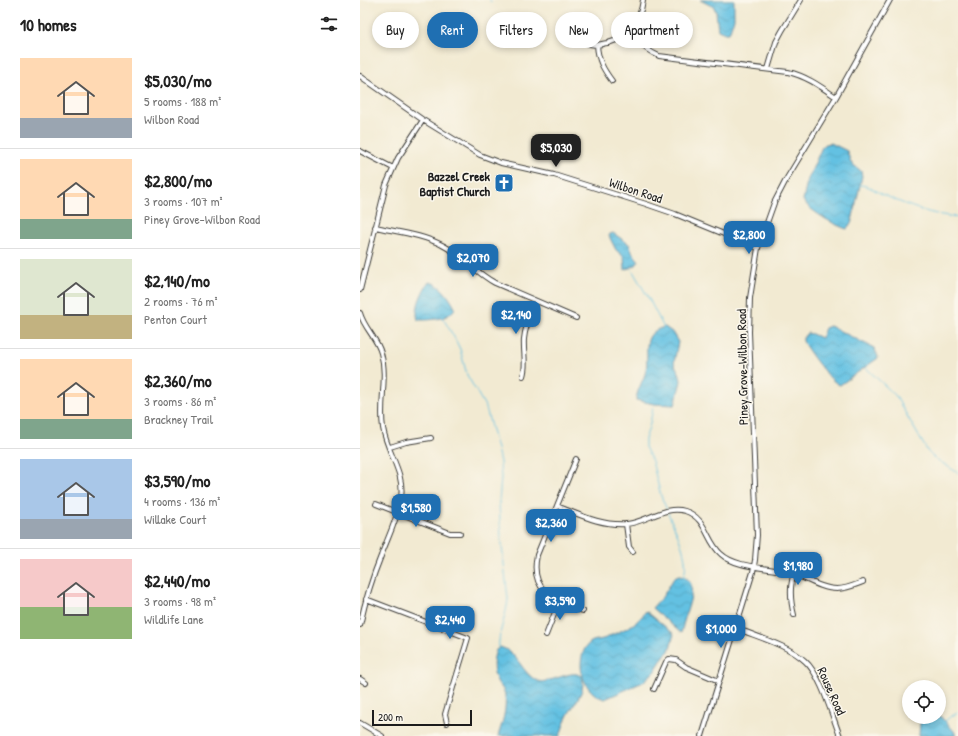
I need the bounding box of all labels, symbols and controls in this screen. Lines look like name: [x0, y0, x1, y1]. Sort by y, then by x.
chip: Buy: [372, 12, 419, 48]
chip: Rent: [427, 12, 478, 48]
chip: Filters: [486, 12, 547, 48]
chip: New: [555, 12, 603, 48]
chip: Apartment: [611, 12, 693, 48]
text: 10 homes: [20, 13, 77, 36]
icon: filters: [318, 13, 340, 35]
text: $5,030/mo: [144, 69, 212, 92]
icon: home: [52, 74, 100, 122]
text: 5 rooms · 188 m²: [144, 92, 221, 110]
text: Wilbon Road: [144, 110, 199, 128]
pin: $5,030: [523, 134, 589, 168]
text: $5,030: [540, 138, 572, 156]
place label: Bazzel Creek Baptist Church: [420, 167, 491, 201]
text: $2,800/mo: [144, 169, 212, 192]
church icon: Bazzel Creek Baptist Church: [493, 172, 515, 194]
street label: Wilbon Road: [607, 173, 665, 207]
icon: home: [52, 175, 100, 223]
text: 3 rooms · 107 m²: [144, 192, 223, 210]
text: Piney Grove-Wilbon Road: [144, 210, 260, 228]
pin: $2,800: [716, 221, 782, 255]
text: $2,800: [733, 225, 765, 243]
pin: $2,070: [440, 244, 506, 278]
text: $2,070: [456, 248, 490, 266]
text: $2,140/mo: [144, 269, 210, 292]
icon: home: [52, 275, 100, 323]
text: 2 rooms · 76 m²: [144, 292, 217, 310]
pin: $2,140: [483, 301, 549, 335]
text: $2,140: [501, 305, 531, 323]
street label: Piney Grove-Wilbon Road: [732, 309, 752, 425]
text: Penton Court: [144, 310, 207, 328]
text: $2,360/mo: [144, 369, 212, 392]
icon: home: [52, 375, 100, 423]
text: 3 rooms · 86 m²: [144, 392, 216, 410]
text: Brackney Trail: [144, 410, 213, 428]
text: $3,590/mo: [144, 469, 210, 492]
icon: home: [52, 475, 100, 523]
text: 4 rooms · 136 m²: [144, 492, 220, 510]
pin: $1,580: [383, 494, 449, 528]
text: $1,580: [401, 498, 431, 516]
pin: $2,360: [518, 509, 584, 543]
text: Willake Court: [144, 510, 206, 528]
text: $2,360: [535, 513, 567, 531]
pin: $1,980: [765, 552, 831, 586]
text: $1,980: [783, 556, 813, 574]
text: $2,440/mo: [144, 569, 210, 592]
icon: home: [52, 575, 100, 623]
pin: $3,590: [527, 587, 593, 621]
text: $3,590: [544, 591, 576, 609]
text: 3 rooms · 98 m²: [144, 592, 216, 610]
pin: $2,440: [417, 606, 483, 640]
text: Wildlife Lane: [144, 610, 204, 628]
text: $2,440: [435, 610, 465, 628]
pin: $1,000: [688, 615, 754, 649]
text: $1,000: [705, 619, 737, 637]
street label: Rouse Road: [813, 664, 851, 718]
map controls: [902, 680, 946, 724]
button: locate: [902, 680, 946, 724]
scale bar: [372, 708, 472, 727]
text: 200 m: [378, 710, 403, 724]

